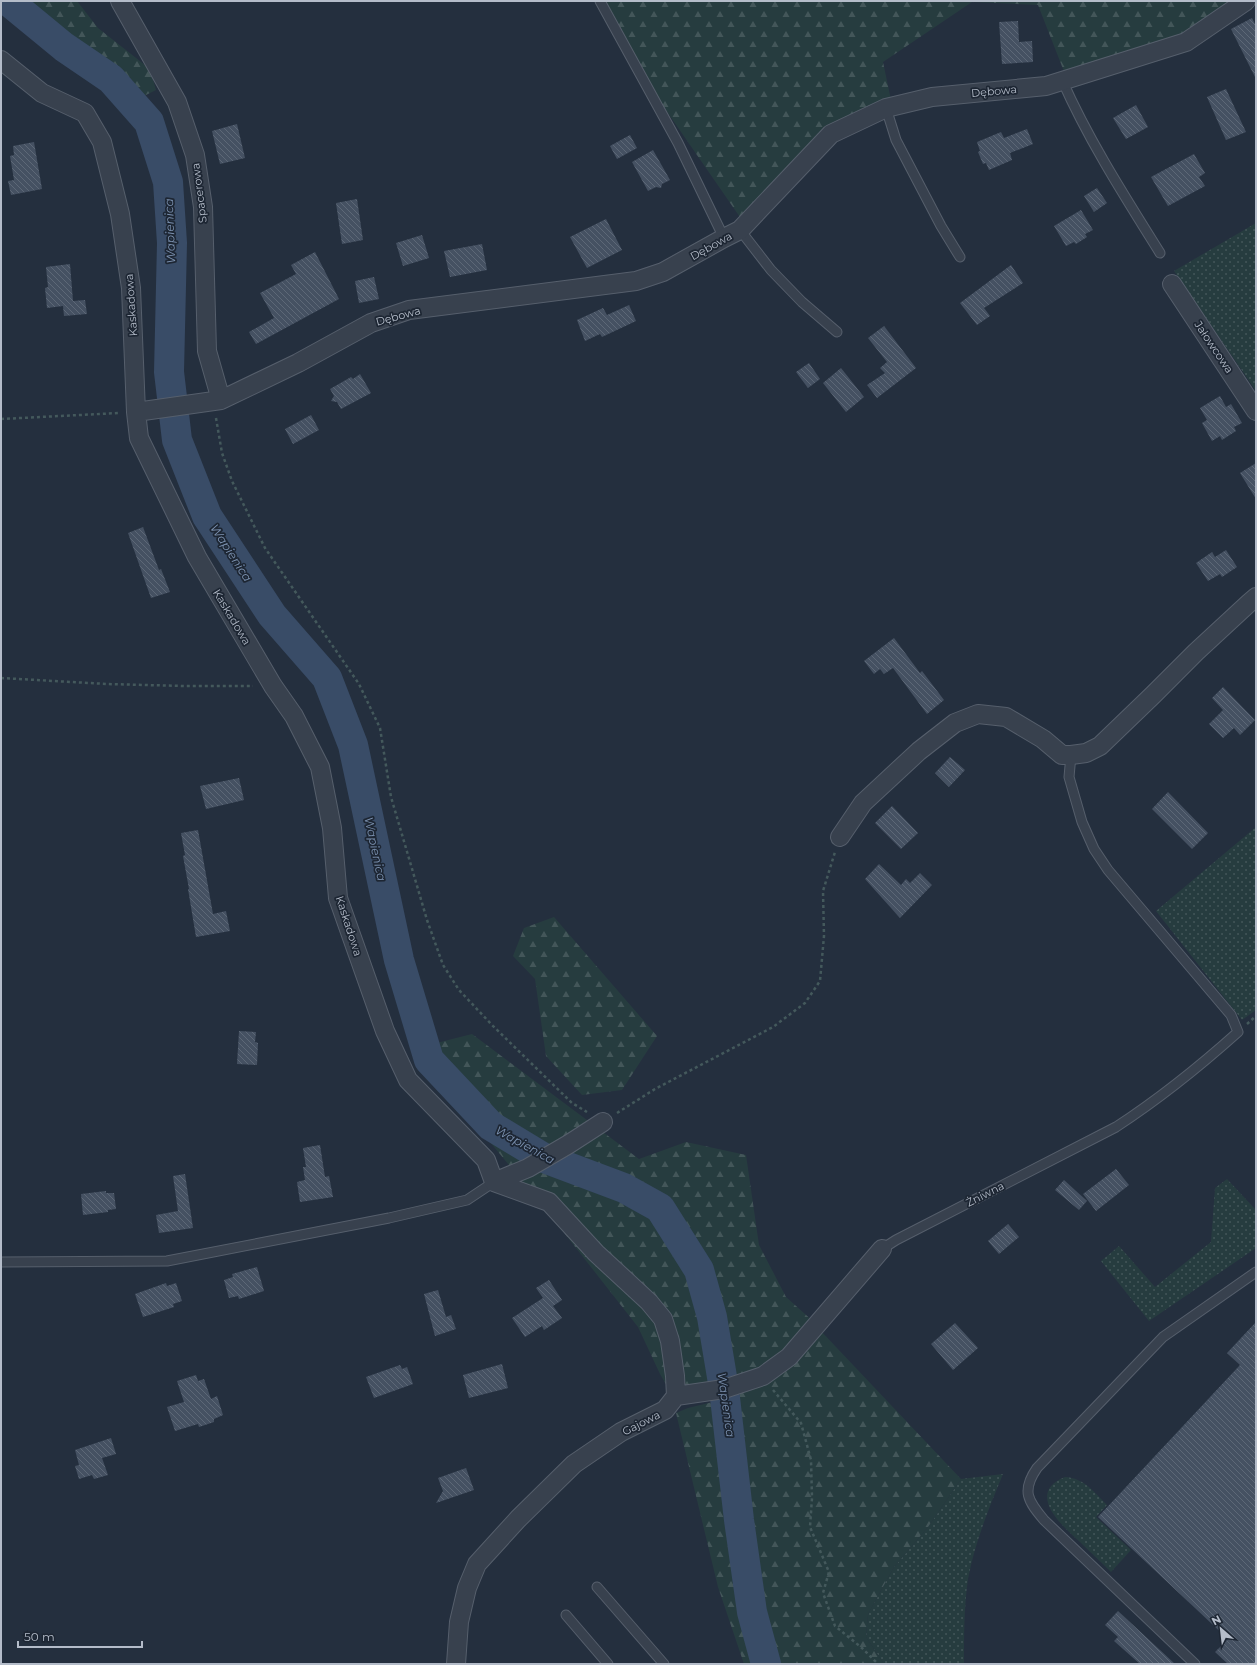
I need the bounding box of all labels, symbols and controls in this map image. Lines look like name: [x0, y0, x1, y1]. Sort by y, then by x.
street label: Dębowa: [971, 82, 1017, 100]
street label: Spacerowa: [188, 162, 210, 224]
water label: Wapienica: [161, 198, 178, 264]
street label: Dębowa: [688, 229, 734, 263]
street label: Kaskadowa: [122, 273, 140, 337]
street label: Dębowa: [374, 303, 422, 329]
street label: Jałowcowa: [1191, 317, 1237, 376]
water label: Wapienica: [207, 521, 255, 584]
street label: Kaskadowa: [210, 587, 254, 647]
water label: Wapienica: [361, 815, 390, 882]
street label: Kaskadowa: [333, 894, 365, 958]
water label: Wapienica: [493, 1122, 557, 1167]
street label: Żniwna: [963, 1178, 1007, 1210]
water label: Wapienica: [715, 1372, 738, 1438]
street label: Gajowa: [620, 1408, 662, 1438]
north arrow: [1201, 1609, 1241, 1649]
text: N: [1209, 1612, 1224, 1628]
scale bar: [18, 1623, 142, 1649]
text: 50 m: [24, 1629, 55, 1644]

